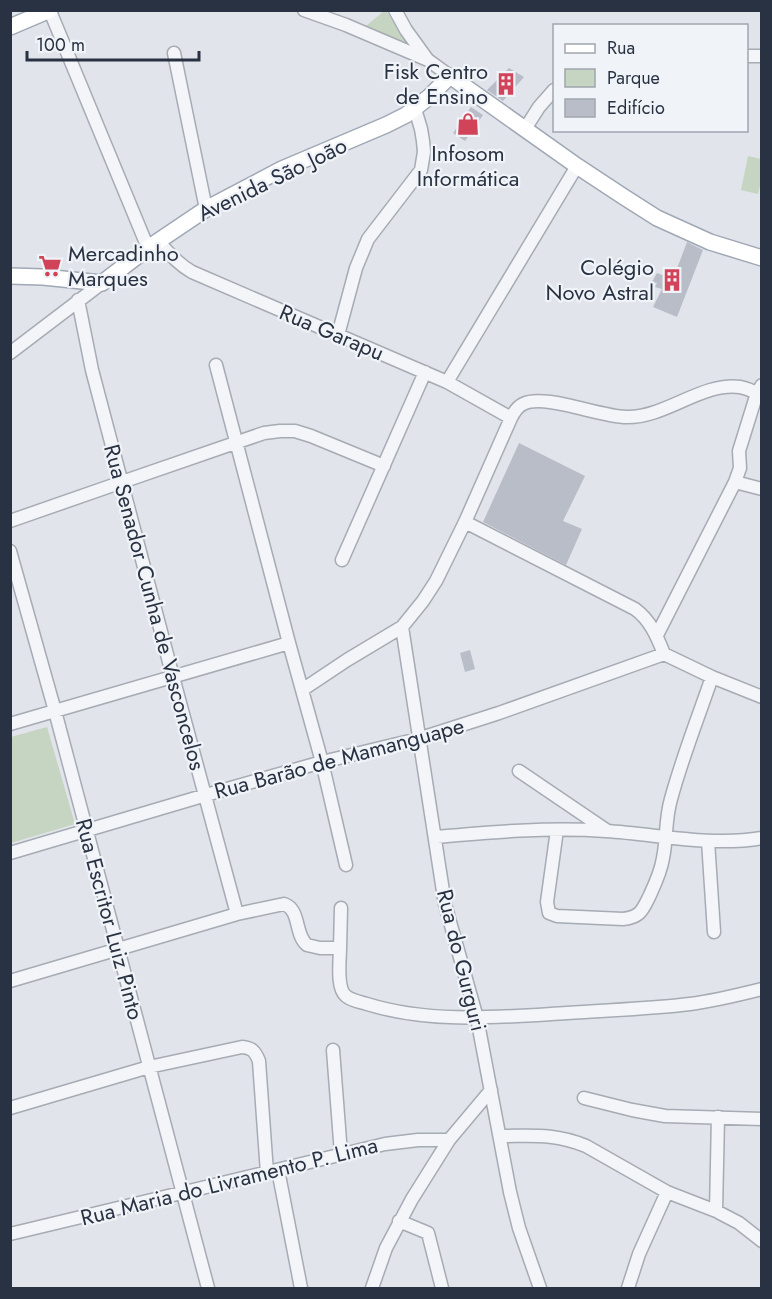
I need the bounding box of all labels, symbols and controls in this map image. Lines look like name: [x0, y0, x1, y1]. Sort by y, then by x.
scale bar: [27, 24, 200, 62]
legend: [553, 24, 748, 132]
text: 100 m: [36, 32, 85, 58]
text: Rua: [607, 35, 635, 61]
place label: Fisk Centro de Ensino: [384, 55, 488, 112]
text: Parque: [607, 65, 660, 91]
building icon: Fisk Centro de Ensino: [493, 71, 519, 97]
text: Edifício: [607, 95, 665, 121]
shop icon: Infosom Informática: [455, 111, 481, 137]
street label: Avenida São João: [192, 129, 352, 229]
place label: Infosom Informática: [417, 137, 519, 194]
place label: Mercadinho Marques: [68, 237, 179, 294]
place label: Colégio Novo Astral: [545, 251, 654, 308]
supermarket icon: Mercadinho Marques: [37, 253, 63, 279]
building icon: Colégio Novo Astral: [659, 267, 685, 293]
street label: Rua Garapu: [275, 296, 389, 368]
street label: Rua Senador Cunha de Vasconcelos: [96, 440, 214, 774]
street label: Rua Barão de Mamanguape: [211, 709, 467, 807]
street label: Rua Escritor Luiz Pinto: [68, 815, 152, 1023]
street label: Rua do Gurguri: [429, 886, 495, 1034]
street label: Rua Maria do Livramento P. Lima: [77, 1129, 381, 1233]

